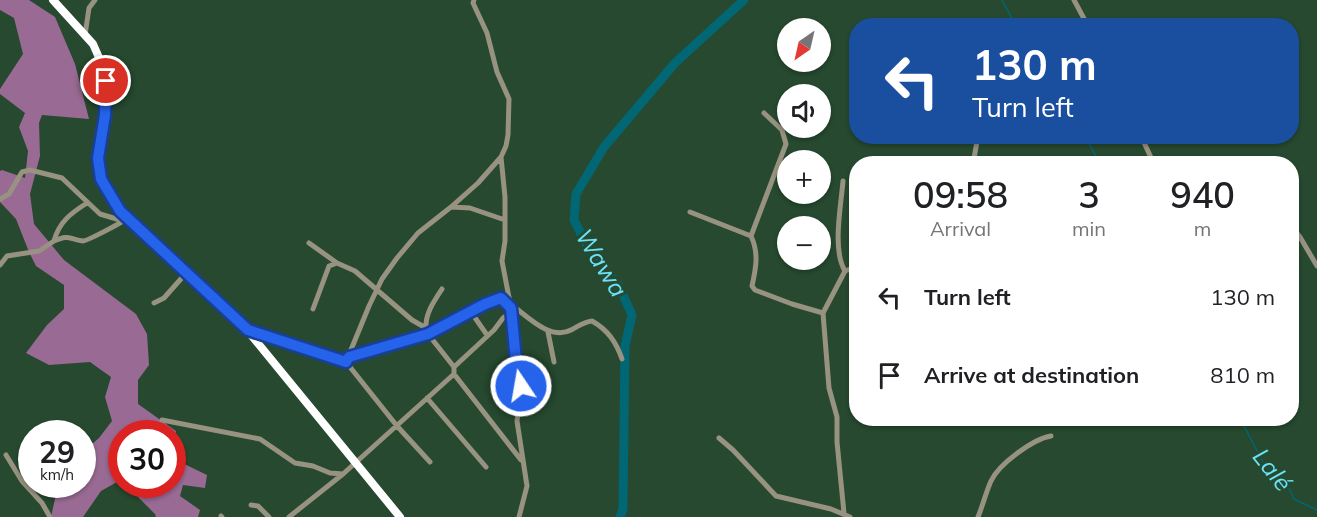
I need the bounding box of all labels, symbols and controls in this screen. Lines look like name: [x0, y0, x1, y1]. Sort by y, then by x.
north arrow: [777, 18, 831, 72]
map controls: [777, 18, 831, 270]
text: 130 m: [972, 38, 1097, 91]
icon: left: [873, 42, 951, 120]
pin: [80, 55, 131, 106]
icon: arrive: [89, 64, 122, 97]
button: sound: [777, 84, 831, 138]
text: Turn left: [972, 90, 1074, 124]
button: +: [777, 150, 831, 204]
text: 09:58: [913, 172, 1008, 217]
text: 3: [1078, 172, 1100, 217]
text: 940: [1170, 172, 1235, 217]
button: −: [777, 216, 831, 270]
text: Arrival: [930, 216, 991, 241]
text: min: [1072, 216, 1106, 241]
text: m: [1194, 216, 1211, 241]
water label: Wawa: [569, 223, 634, 302]
icon: left: [873, 281, 906, 314]
text: Turn left: [924, 283, 1011, 311]
text: 130 m: [1210, 283, 1275, 311]
position arrow: [489, 354, 553, 418]
icon: arrive: [873, 359, 906, 392]
text: Arrive at destination: [924, 361, 1139, 389]
text: 810 m: [1210, 361, 1275, 389]
speed limit sign: 30: [108, 420, 186, 498]
text: 29: [39, 433, 75, 471]
water label: Lalé: [1247, 442, 1299, 497]
text: km/h: [40, 465, 74, 484]

